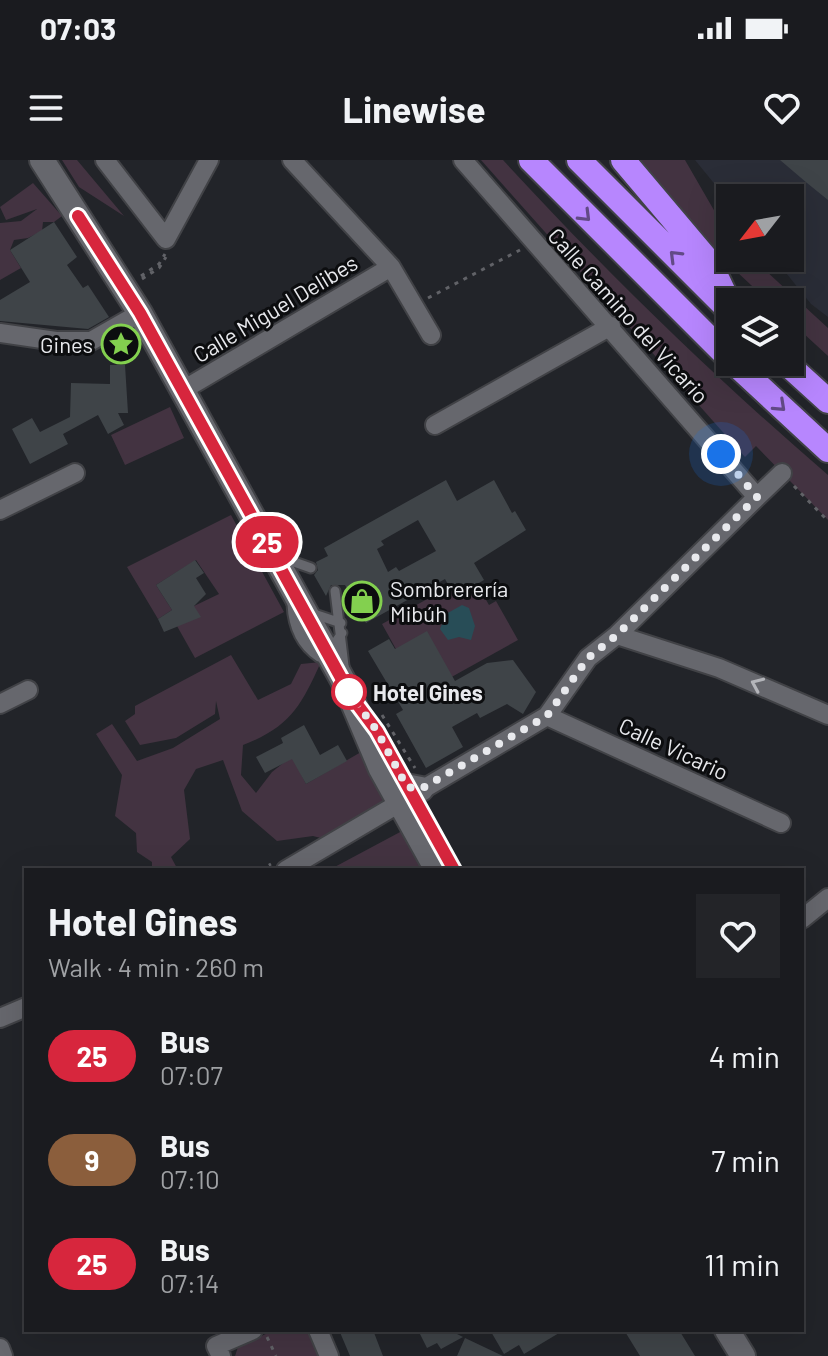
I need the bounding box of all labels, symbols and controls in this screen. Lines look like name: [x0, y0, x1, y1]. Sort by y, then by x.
text: 07:03: [40, 10, 116, 46]
icon: menu: [24, 86, 68, 130]
icon: heart: [760, 86, 804, 130]
text: Linewise: [342, 87, 486, 130]
north arrow: [716, 184, 804, 272]
map controls: [716, 184, 804, 376]
one-way arrow: [576, 207, 590, 221]
street label: Calle Camino del Vicario: [543, 222, 715, 408]
street label: Calle Miguel Delibes: [188, 249, 362, 367]
one-way arrow: [670, 250, 684, 265]
button: layers: [716, 288, 804, 376]
place icon: Gines: [100, 323, 142, 365]
place label: Gines: [40, 331, 93, 357]
one-way arrow: [771, 397, 786, 411]
your location: [701, 434, 741, 474]
line badge: 25: [231, 516, 303, 568]
text: 25: [252, 525, 282, 559]
place label: Sombrerería Mibúh: [390, 575, 508, 626]
shop icon: Sombrerería Mibúh: [341, 580, 383, 622]
marker: Hotel Gines: [332, 675, 366, 709]
one-way arrow: [750, 678, 765, 694]
place label: Hotel Gines: [373, 679, 483, 705]
street label: Calle Vicario: [615, 711, 733, 785]
button: heart: [696, 894, 780, 978]
text: Hotel Gines: [48, 898, 237, 944]
text: Walk · 4 min · 260 m: [48, 951, 264, 982]
text: Bus: [160, 1023, 210, 1059]
text: 4 min: [709, 1038, 780, 1074]
text: 25: [77, 1039, 107, 1073]
text: 07:07: [160, 1059, 223, 1090]
text: Bus: [160, 1127, 210, 1163]
text: 7 min: [711, 1142, 780, 1178]
text: 9: [85, 1143, 99, 1177]
text: 07:10: [160, 1163, 220, 1194]
text: Bus: [160, 1231, 210, 1267]
text: 11 min: [704, 1246, 780, 1282]
text: 25: [77, 1247, 107, 1281]
text: 07:14: [160, 1267, 219, 1298]

